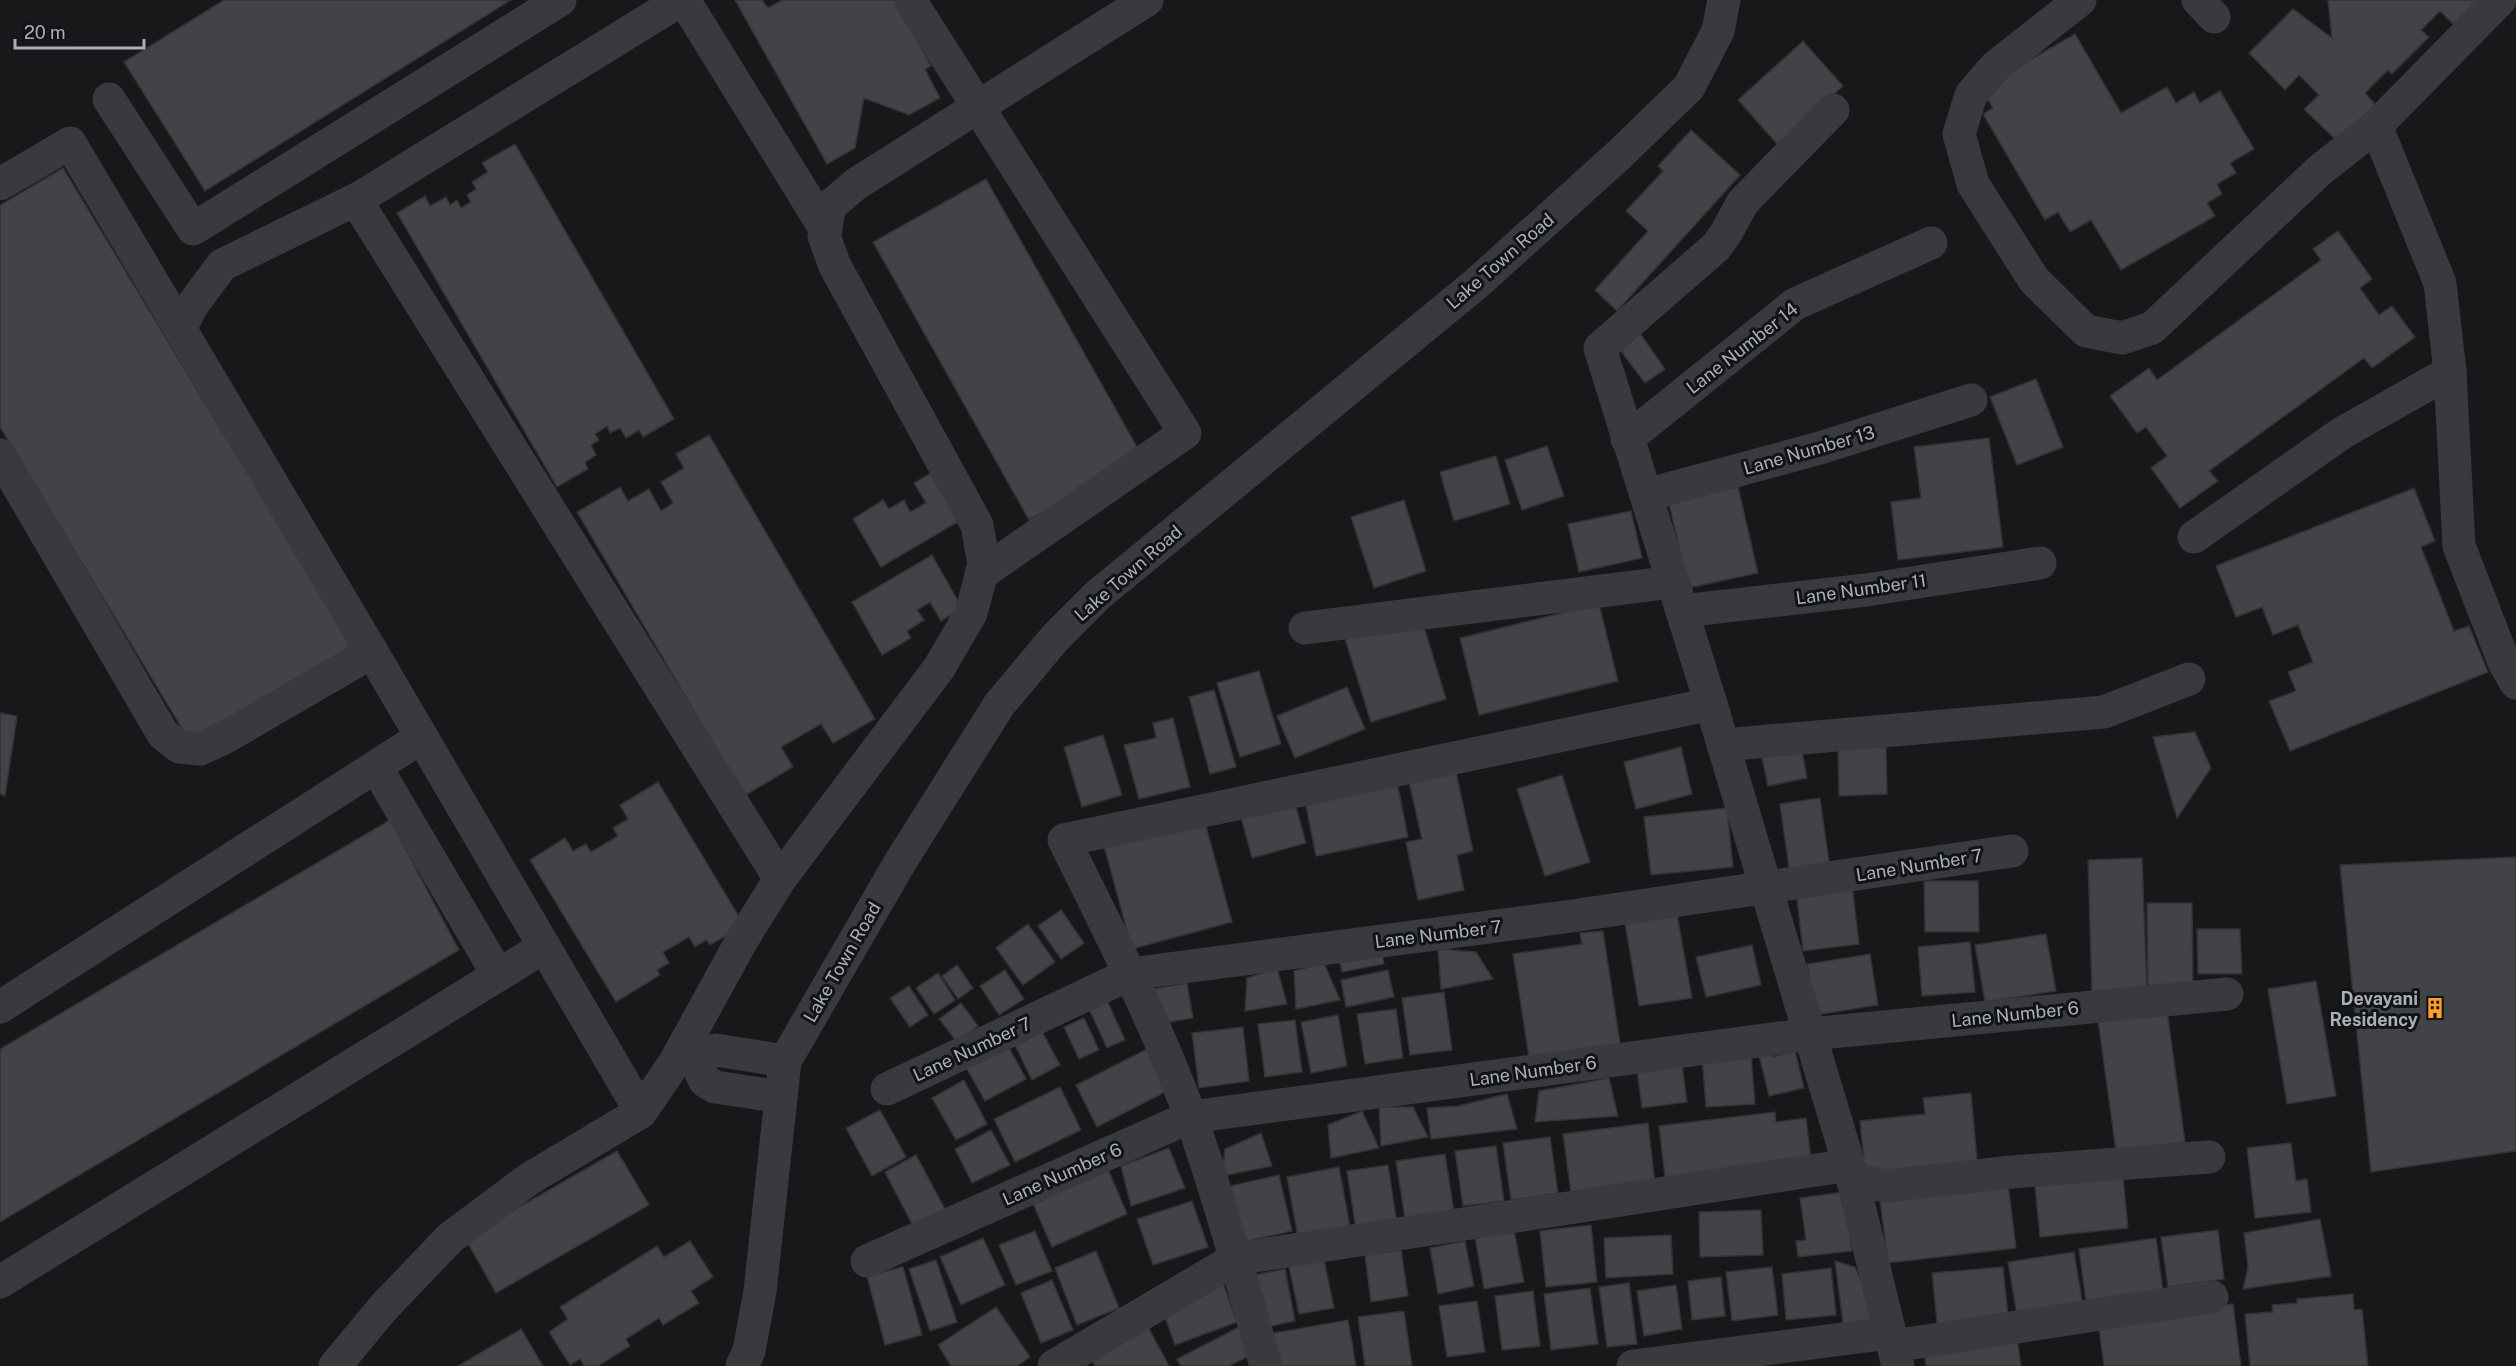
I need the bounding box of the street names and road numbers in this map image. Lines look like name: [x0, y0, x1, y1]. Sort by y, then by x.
street label: Lake Town Road: [1442, 209, 1558, 313]
street label: Lane Number 14: [1682, 298, 1802, 398]
street label: Lane Number 13: [1741, 421, 1877, 479]
street label: Lake Town Road: [1070, 521, 1186, 625]
street label: Lane Number 11: [1794, 569, 1928, 609]
street label: Lane Number 7: [1854, 845, 1984, 885]
street label: Lake Town Road: [799, 898, 885, 1026]
street label: Lane Number 7: [1373, 916, 1503, 952]
street label: Lane Number 6: [1950, 997, 2080, 1031]
street label: Lane Number 7: [910, 1012, 1034, 1086]
street label: Lane Number 6: [1468, 1052, 1598, 1090]
street label: Lane Number 6: [999, 1138, 1125, 1210]

